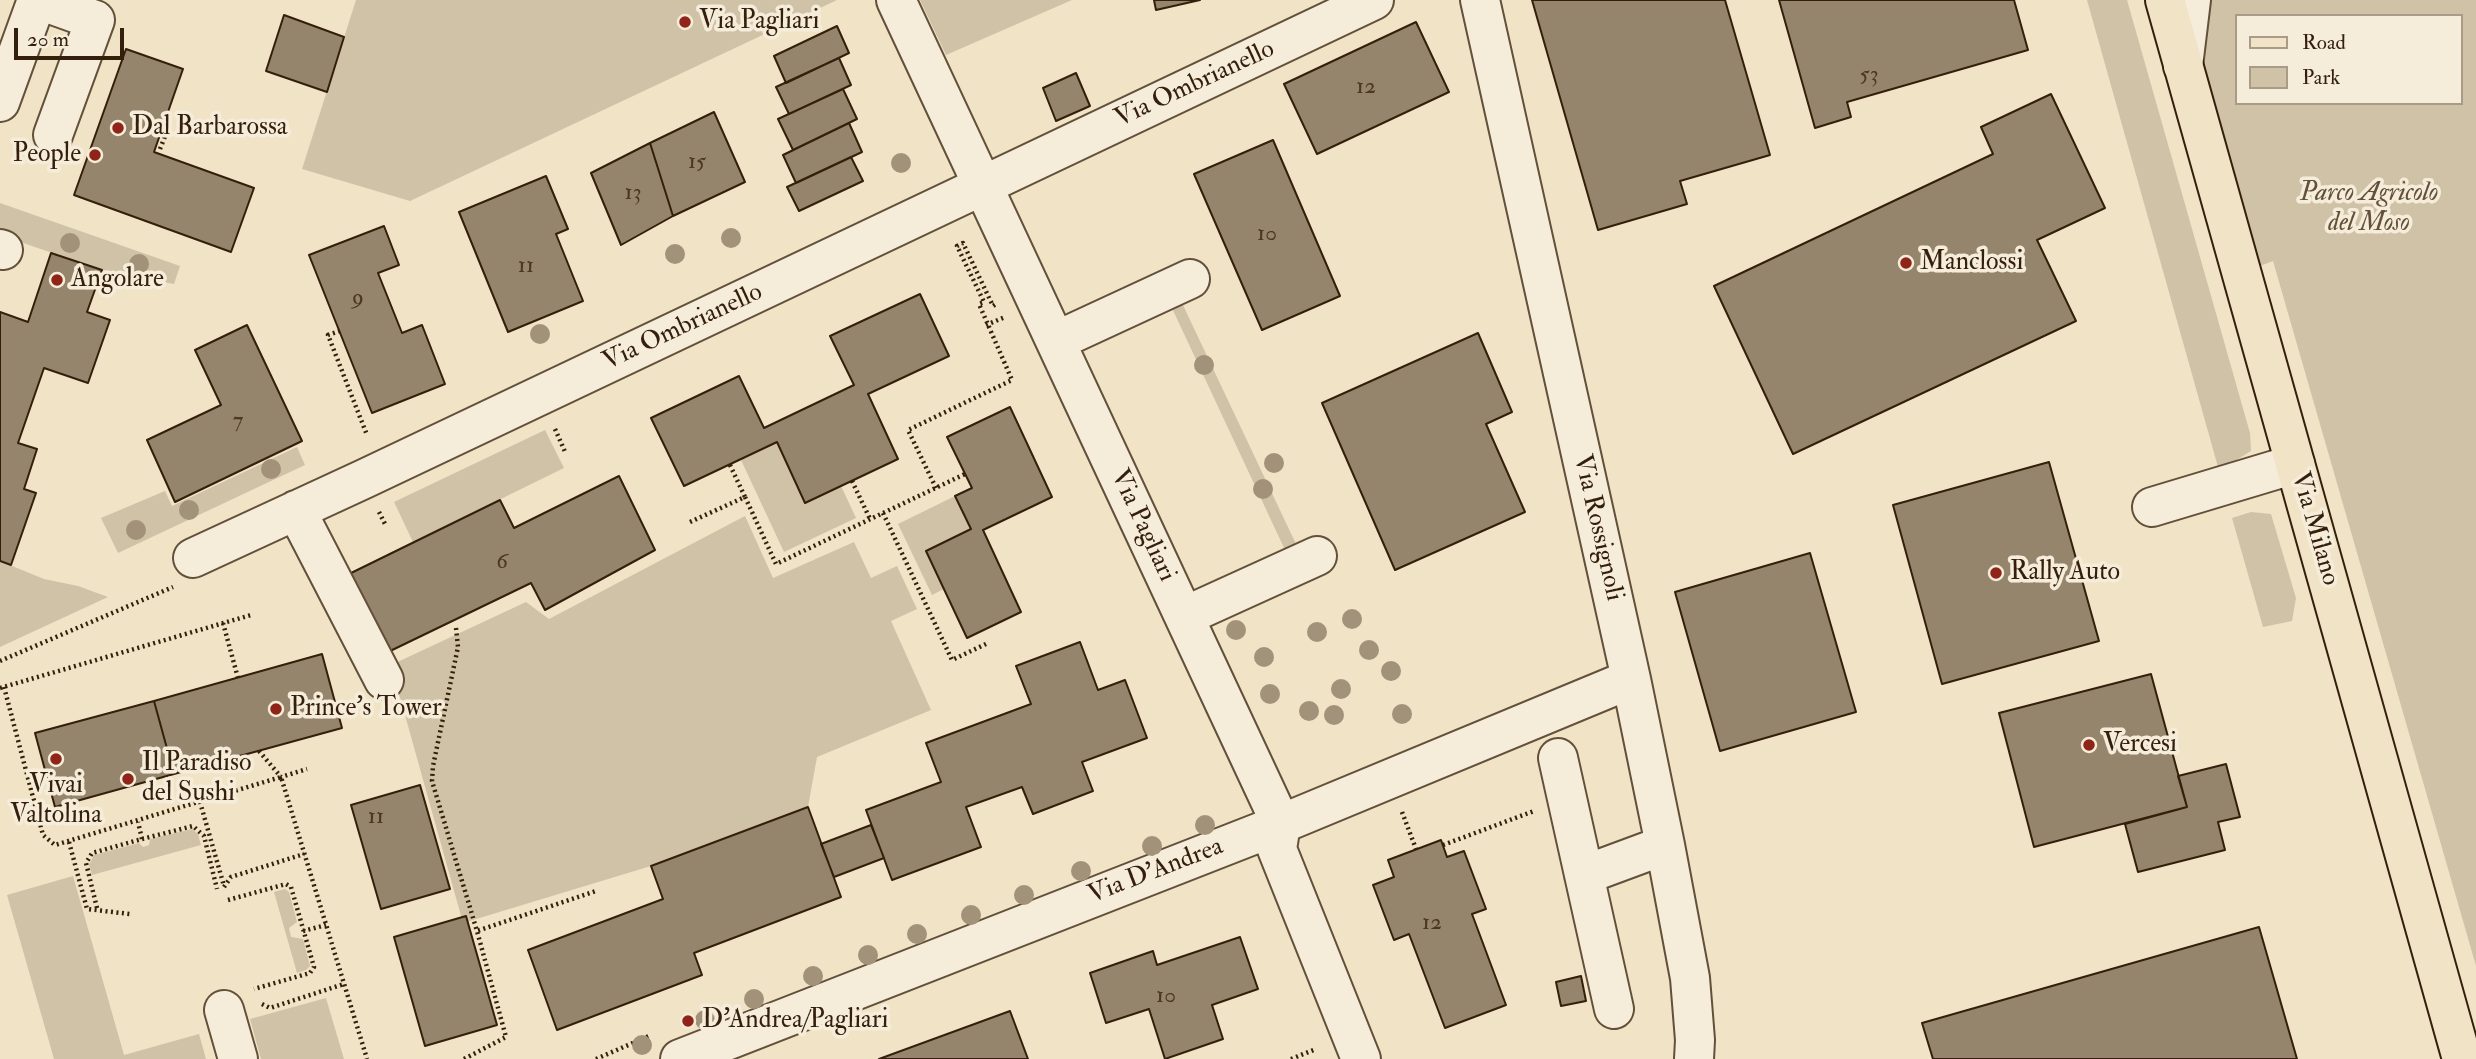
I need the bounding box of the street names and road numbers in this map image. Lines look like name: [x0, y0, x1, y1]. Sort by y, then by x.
street label: Via Ombrianello: [1110, 34, 1280, 136]
street label: Via Ombrianello: [598, 277, 768, 379]
street label: Via Rossignoli: [1565, 452, 1629, 604]
street label: Via Pagliari: [1102, 465, 1182, 587]
street label: Via Milano: [2283, 469, 2345, 589]
street label: Via D'Andrea: [1084, 832, 1228, 912]

